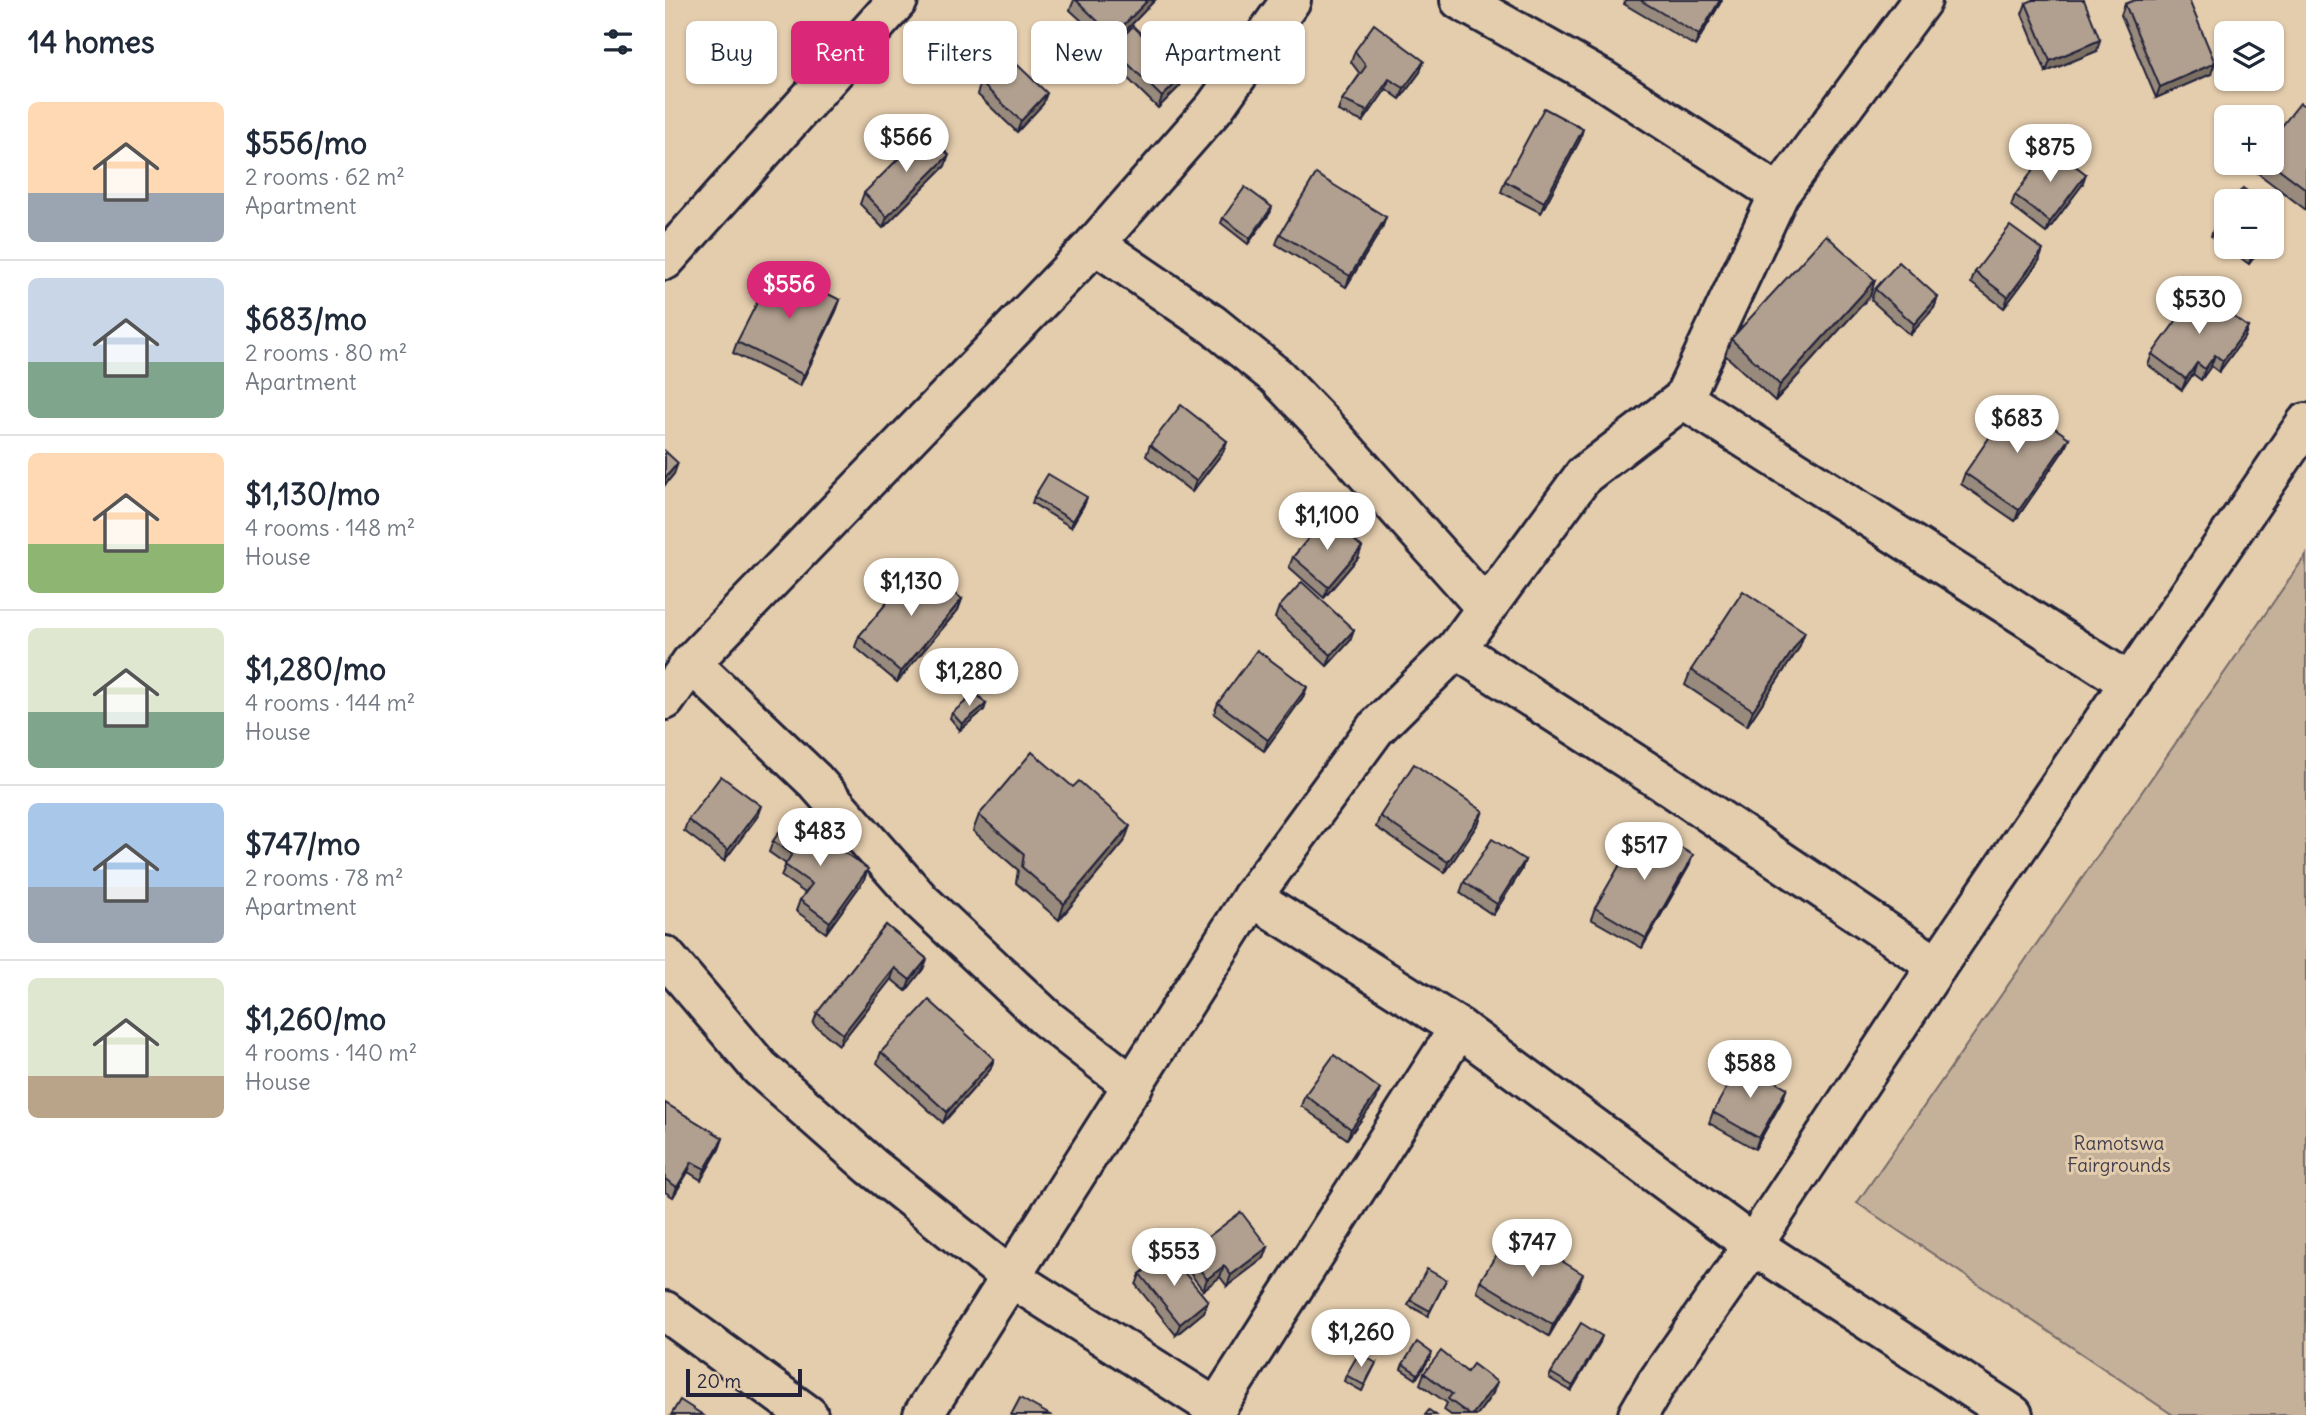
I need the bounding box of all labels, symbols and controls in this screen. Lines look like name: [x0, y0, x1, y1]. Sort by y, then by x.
chip: Buy: [686, 21, 777, 84]
chip: Rent: [791, 21, 889, 84]
chip: Filters: [903, 21, 1017, 84]
chip: New: [1031, 21, 1127, 84]
chip: Apartment: [1141, 21, 1305, 84]
map controls: [2214, 21, 2284, 259]
button: layers: [2214, 21, 2284, 91]
text: 14 homes: [28, 23, 155, 61]
icon: filters: [599, 23, 637, 61]
button: +: [2214, 105, 2284, 175]
pin: $566: [865, 114, 947, 174]
text: $566: [880, 122, 932, 151]
text: $556/mo: [245, 124, 367, 162]
pin: $875: [2009, 124, 2091, 184]
icon: home: [84, 130, 168, 214]
text: $875: [2025, 132, 2075, 161]
text: 2 rooms · 62 m²: [245, 162, 405, 191]
button: −: [2214, 189, 2284, 259]
text: Apartment: [245, 191, 357, 220]
pin: $556: [748, 262, 830, 321]
text: $556: [763, 269, 815, 298]
pin: $530: [2158, 276, 2240, 336]
text: $530: [2172, 284, 2226, 313]
text: $683/mo: [245, 300, 367, 338]
icon: home: [84, 306, 168, 390]
text: 2 rooms · 80 m²: [245, 338, 407, 367]
text: Apartment: [245, 367, 357, 396]
pin: $683: [1976, 396, 2058, 455]
text: $683: [1991, 403, 2043, 432]
text: $1,130/mo: [245, 475, 380, 513]
icon: home: [84, 481, 168, 565]
pin: $1,100: [1270, 492, 1384, 552]
text: $1,100: [1295, 500, 1359, 529]
text: 4 rooms · 148 m²: [245, 513, 415, 542]
text: House: [245, 542, 311, 571]
pin: $1,130: [854, 558, 968, 618]
text: $1,130: [880, 566, 942, 595]
pin: $1,280: [912, 648, 1026, 708]
text: $1,280/mo: [245, 650, 386, 688]
icon: home: [84, 656, 168, 740]
text: $1,280: [935, 656, 1003, 685]
text: 4 rooms · 144 m²: [245, 688, 415, 717]
text: House: [245, 717, 311, 746]
pin: $483: [779, 808, 861, 868]
text: $483: [794, 816, 846, 845]
pin: $517: [1603, 822, 1685, 882]
text: $747/mo: [245, 825, 360, 863]
text: $517: [1621, 830, 1667, 859]
icon: home: [84, 831, 168, 915]
text: 2 rooms · 78 m²: [245, 863, 404, 892]
text: Apartment: [245, 892, 357, 921]
text: $1,260/mo: [245, 1000, 386, 1038]
icon: home: [84, 1006, 168, 1090]
text: 4 rooms · 140 m²: [245, 1038, 417, 1067]
pin: $588: [1709, 1040, 1791, 1100]
text: $588: [1724, 1048, 1776, 1077]
text: House: [245, 1067, 311, 1096]
park label: Ramotswa Fairgrounds: [2067, 1131, 2171, 1177]
pin: $747: [1491, 1220, 1573, 1279]
text: $747: [1508, 1227, 1556, 1256]
pin: $553: [1133, 1228, 1215, 1288]
text: $553: [1148, 1236, 1200, 1265]
pin: $1,260: [1304, 1310, 1418, 1369]
text: $1,260: [1327, 1317, 1395, 1346]
scale bar: [686, 1366, 801, 1398]
text: 20 m: [697, 1369, 741, 1393]

